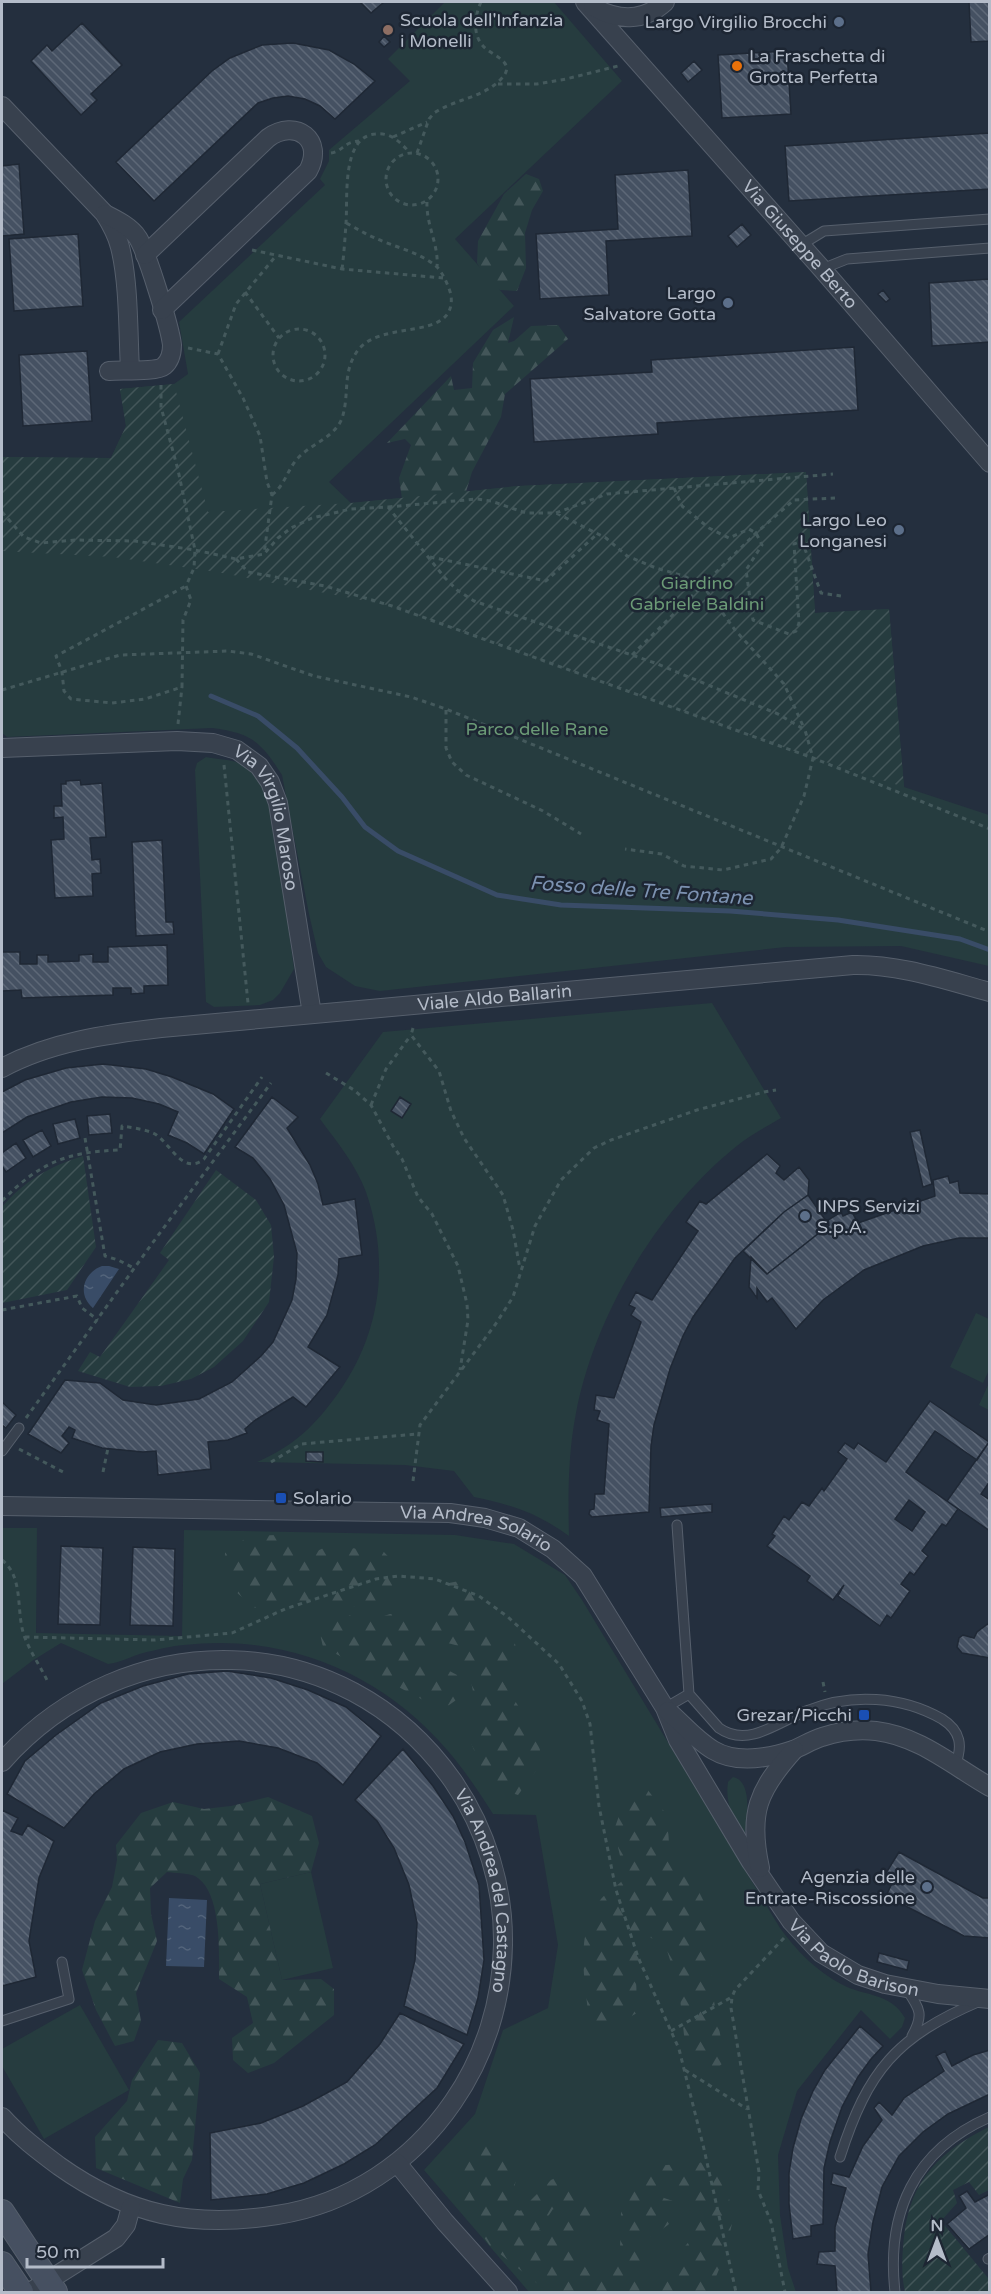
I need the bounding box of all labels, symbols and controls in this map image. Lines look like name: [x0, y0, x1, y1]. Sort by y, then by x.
place label: Scuola dell'Infanzia i Monelli: [400, 9, 563, 52]
place label: Largo Virgilio Brocchi: [645, 11, 827, 33]
marker: Largo Virgilio Brocchi: [832, 15, 846, 29]
marker: Scuola dell'Infanzia i Monelli: [381, 23, 395, 37]
place label: La Fraschetta di Grotta Perfetta: [749, 45, 885, 88]
marker: La Fraschetta di Grotta Perfetta: [730, 59, 744, 73]
street label: Via Giuseppe Berto: [737, 176, 863, 313]
place label: Largo Salvatore Gotta: [583, 282, 716, 325]
marker: Largo Salvatore Gotta: [721, 296, 735, 310]
place label: Largo Leo Longanesi: [799, 509, 887, 552]
marker: Largo Leo Longanesi: [892, 523, 906, 537]
park label: Giardino Gabriele Baldini: [630, 572, 764, 615]
park label: Parco delle Rane: [466, 718, 608, 740]
street label: Via Virgilio Maroso: [229, 740, 303, 892]
water label: Fosso delle Tre Fontane: [529, 871, 755, 911]
street label: Viale Aldo Ballarin: [416, 980, 573, 1016]
place label: INPS Servizi S.p.A.: [817, 1195, 920, 1238]
marker: INPS Servizi S.p.A.: [798, 1209, 812, 1223]
place label: Solario: [293, 1487, 352, 1509]
marker: Solario: [274, 1491, 288, 1505]
street label: Via Andrea Solario: [400, 1501, 556, 1557]
place label: Grezar/Picchi: [737, 1704, 852, 1726]
marker: Grezar/Picchi: [857, 1708, 871, 1722]
street label: Via Andrea del Castagno: [450, 1785, 514, 1995]
place label: Agenzia delle Entrate-Riscossione: [745, 1866, 915, 1909]
marker: Agenzia delle Entrate-Riscossione: [920, 1880, 934, 1894]
street label: Via Paolo Barison: [784, 1914, 921, 2001]
north arrow: [907, 2210, 967, 2270]
text: N: [931, 2216, 943, 2236]
scale bar: [27, 2231, 164, 2269]
text: 50 m: [36, 2241, 80, 2263]

